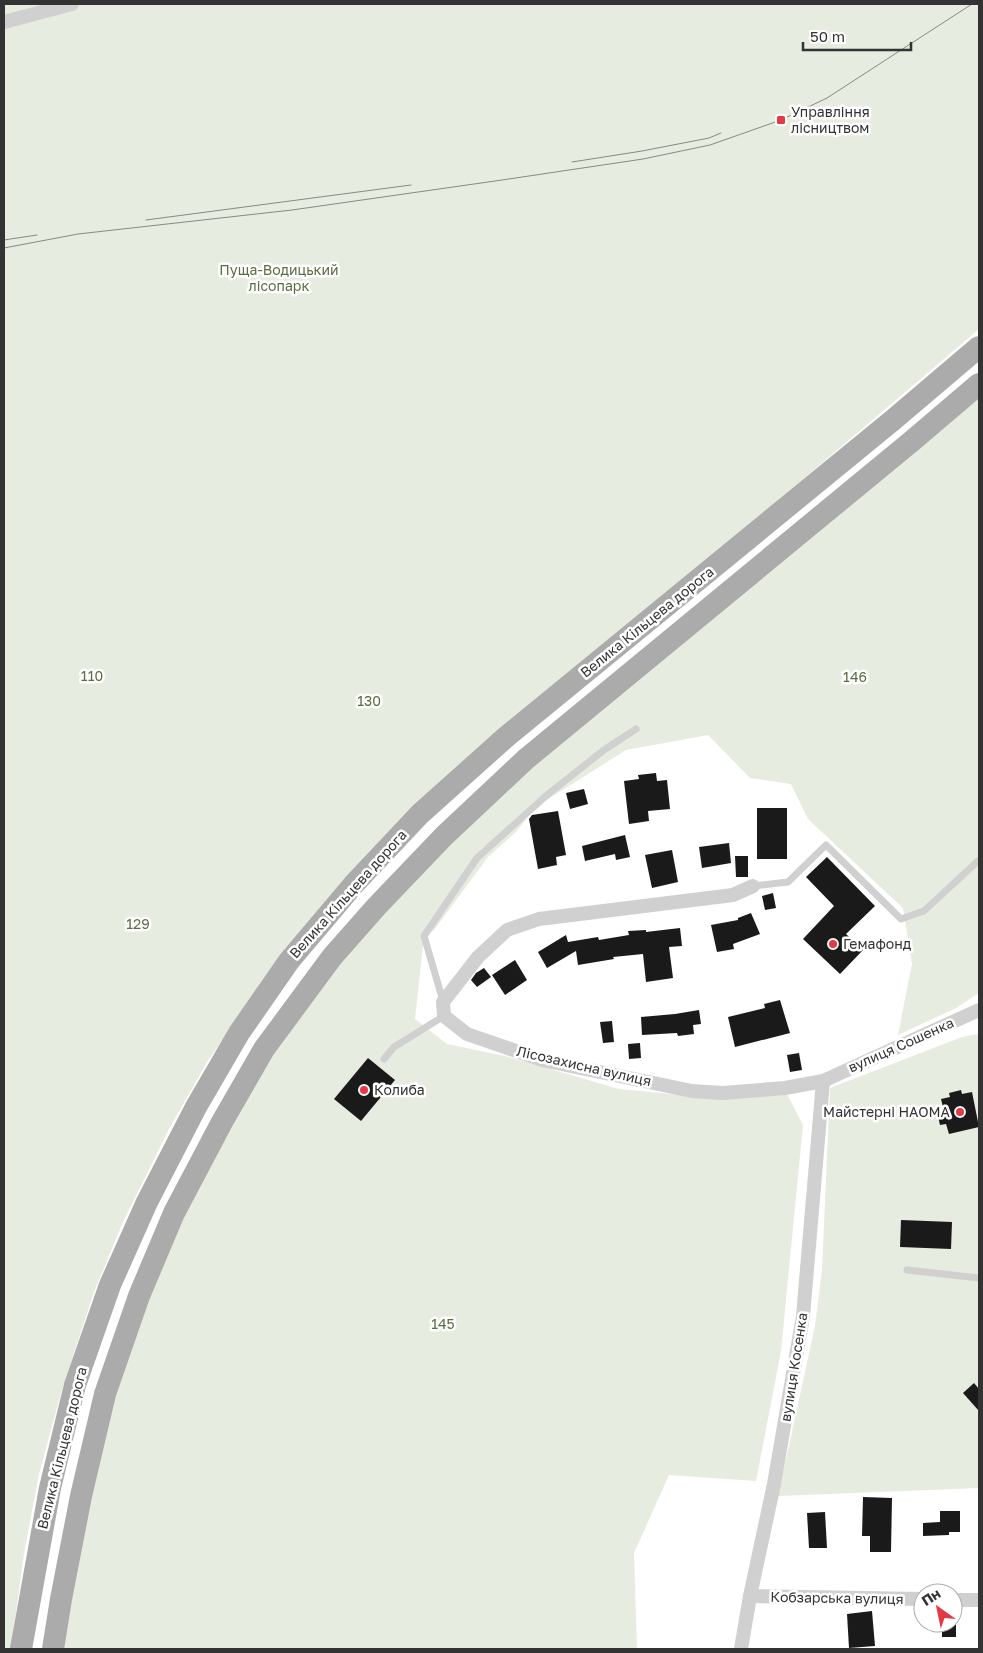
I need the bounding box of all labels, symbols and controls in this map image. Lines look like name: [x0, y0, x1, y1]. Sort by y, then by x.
scale bar: [803, 20, 910, 52]
text: 50 m: [810, 27, 845, 45]
place label: Управління лісництвом: [791, 103, 870, 136]
marker: Управління лісництвом: [775, 114, 787, 126]
park label: Пуща-Водицький лісопарк: [219, 261, 339, 294]
street label: Велика Кільцева дорога: [577, 563, 717, 681]
park label: 110: [81, 667, 103, 684]
park label: 146: [843, 668, 867, 685]
park label: 130: [357, 692, 381, 709]
street label: Велика Кільцева дорога: [286, 826, 410, 961]
park label: 129: [126, 915, 150, 932]
place label: Гемафонд: [843, 935, 912, 952]
marker: Гемафонд: [827, 938, 839, 950]
street label: вулиця Сошенка: [845, 1014, 956, 1075]
street label: Лісозахисна вулиця: [515, 1042, 653, 1089]
place label: Колиба: [374, 1081, 425, 1098]
marker: Колиба: [358, 1084, 370, 1096]
place label: Майстерні НАОМА: [823, 1103, 951, 1120]
marker: Майстерні НАОМА: [954, 1106, 966, 1118]
street label: вулиця Косенка: [776, 1311, 811, 1423]
park label: 145: [431, 1315, 455, 1332]
street label: Велика Кільцева дорога: [33, 1365, 90, 1531]
north arrow: [913, 1583, 963, 1633]
text: Пн: [918, 1584, 943, 1609]
street label: Кобзарська вулиця: [770, 1588, 904, 1607]

